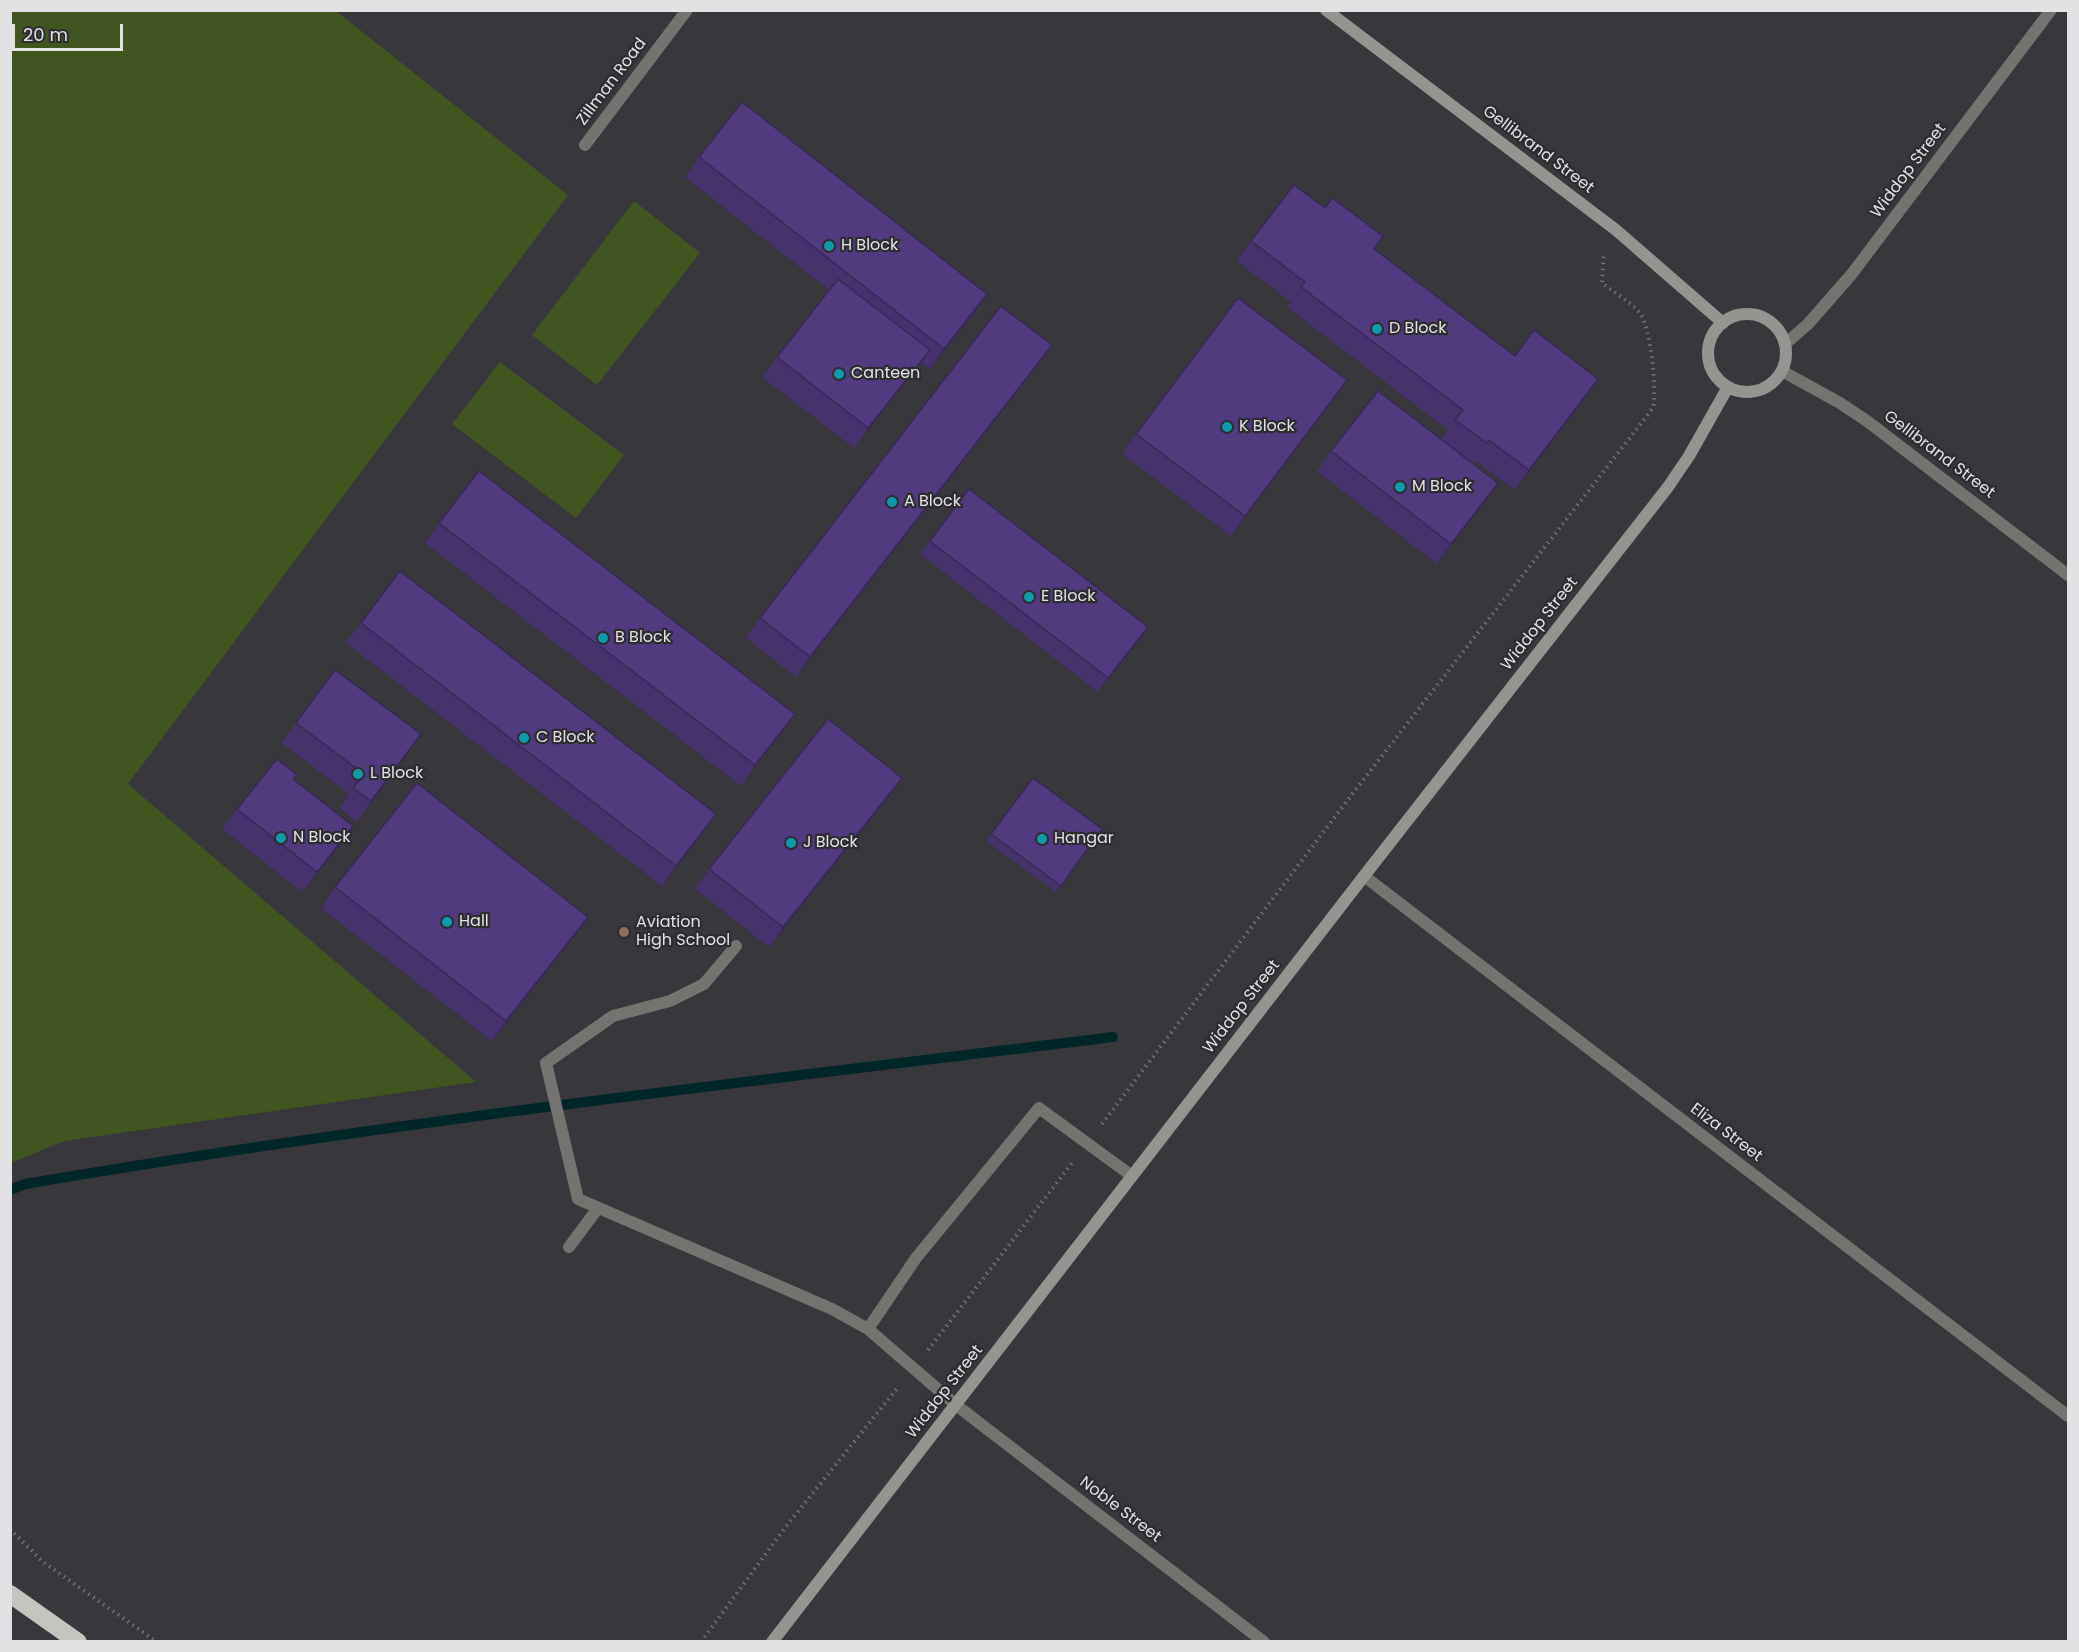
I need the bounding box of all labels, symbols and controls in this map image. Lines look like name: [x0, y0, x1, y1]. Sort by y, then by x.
scale bar: [15, 12, 126, 50]
text: 20 m: [23, 22, 68, 47]
street label: Zillman Road: [573, 35, 651, 129]
street label: Gellibrand Street: [1479, 102, 1597, 198]
street label: Widdop Street: [1867, 120, 1951, 222]
place label: H Block: [841, 236, 898, 256]
marker: H Block: [822, 239, 836, 253]
place label: D Block: [1389, 319, 1447, 339]
marker: D Block: [1370, 322, 1384, 336]
place label: Canteen: [851, 364, 920, 384]
marker: Canteen: [832, 367, 846, 381]
street label: Gellibrand Street: [1880, 407, 1998, 503]
place label: K Block: [1239, 417, 1295, 437]
marker: K Block: [1220, 420, 1234, 434]
place label: M Block: [1412, 477, 1472, 497]
marker: M Block: [1393, 480, 1407, 494]
place label: A Block: [904, 492, 961, 512]
marker: A Block: [885, 495, 899, 509]
street label: Widdop Street: [1498, 573, 1582, 675]
place label: E Block: [1041, 587, 1095, 607]
marker: E Block: [1022, 590, 1036, 604]
place label: B Block: [615, 628, 671, 648]
marker: B Block: [596, 631, 610, 645]
place label: C Block: [536, 728, 595, 748]
marker: C Block: [517, 731, 531, 745]
place label: L Block: [370, 764, 423, 784]
marker: L Block: [351, 767, 365, 781]
place label: N Block: [293, 828, 350, 848]
place label: Hangar: [1054, 829, 1114, 849]
marker: N Block: [274, 831, 288, 845]
marker: Hangar: [1035, 832, 1049, 846]
place label: J Block: [803, 833, 858, 853]
marker: J Block: [784, 836, 798, 850]
place label: Hall: [459, 912, 489, 932]
place label: Aviation High School: [636, 913, 730, 951]
marker: Hall: [440, 915, 454, 929]
marker: Aviation High School: [617, 925, 631, 939]
street label: Widdop Street: [1200, 956, 1284, 1058]
street label: Eliza Street: [1686, 1100, 1766, 1166]
street label: Widdop Street: [903, 1341, 987, 1443]
street label: Noble Street: [1075, 1473, 1165, 1547]

